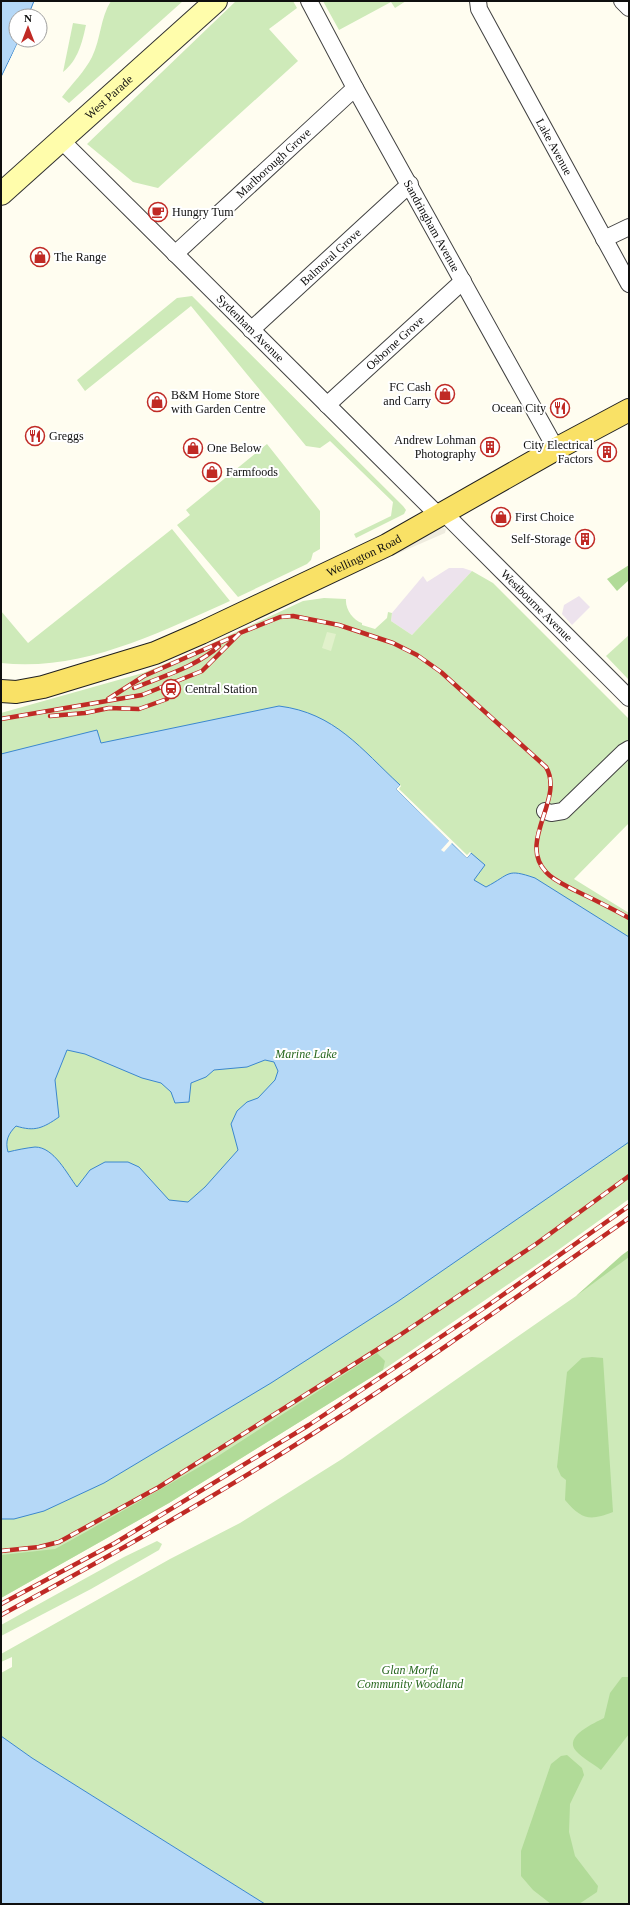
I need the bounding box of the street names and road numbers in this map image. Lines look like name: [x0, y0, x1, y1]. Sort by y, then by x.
street label: West Parade: [82, 72, 136, 122]
street label: Lake Avenue: [533, 116, 575, 178]
street label: Marlborough Grove: [233, 125, 314, 201]
street label: Sandringham Avenue: [401, 177, 463, 274]
street label: Balmoral Grove: [297, 226, 364, 288]
street label: Sydenham Avenue: [214, 292, 287, 365]
street label: Osborne Grove: [363, 313, 427, 373]
street label: Wellington Road: [324, 531, 404, 580]
street label: Westbourne Avenue: [498, 567, 575, 644]

